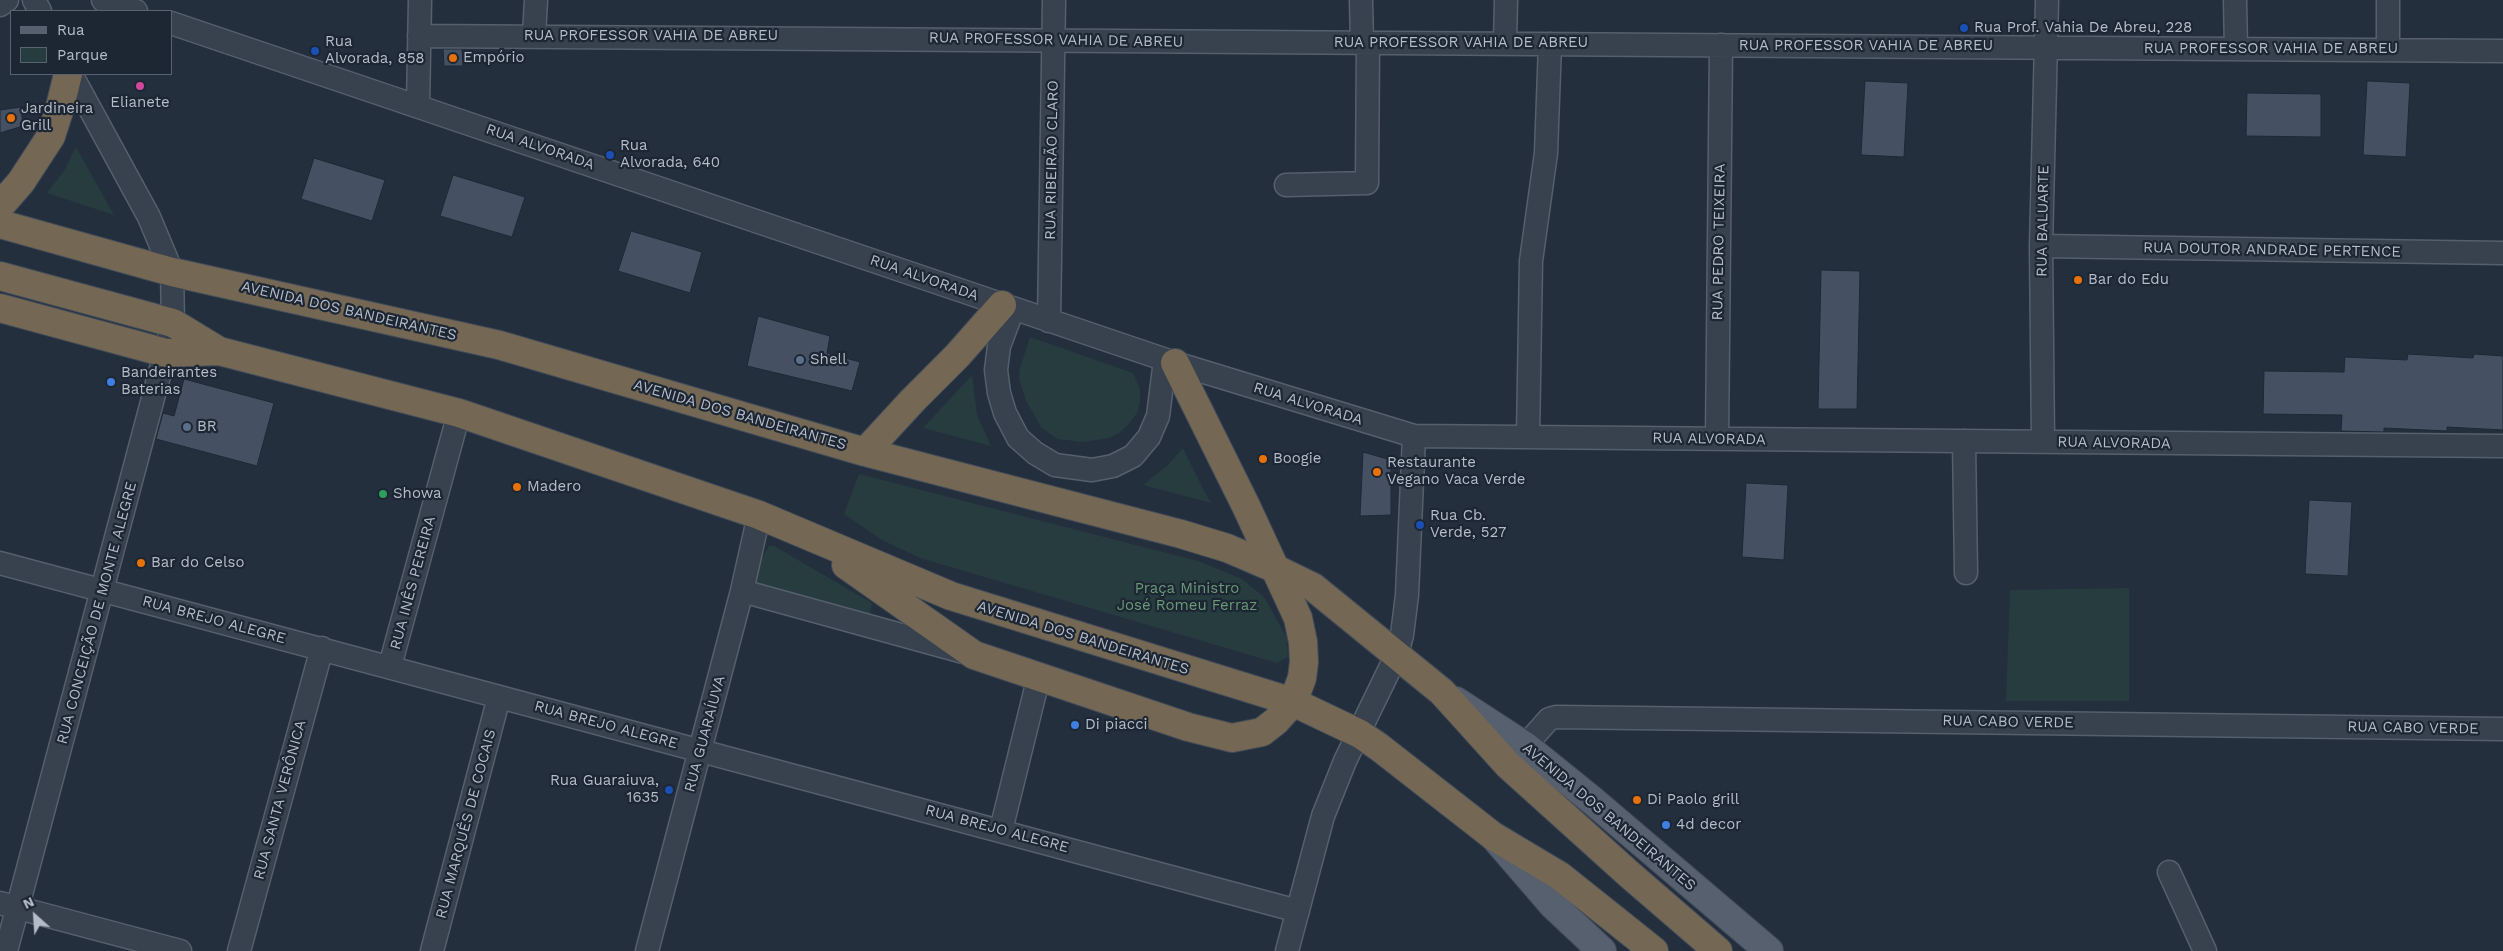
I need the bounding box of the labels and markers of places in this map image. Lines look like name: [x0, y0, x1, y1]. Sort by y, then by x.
place label: Rua Prof. Vahia De Abreu, 228: [1974, 19, 2192, 37]
marker: Rua Prof. Vahia De Abreu, 228: [1958, 22, 1970, 34]
place label: Rua Alvorada, 858: [325, 33, 425, 68]
marker: Rua Alvorada, 858: [309, 45, 321, 57]
place label: Empório: [463, 49, 524, 67]
marker: Empório: [447, 52, 459, 64]
marker: Elianete: [134, 80, 146, 92]
place label: Elianete: [110, 94, 170, 112]
place label: Jardineira Grill: [21, 100, 93, 135]
marker: Jardineira Grill: [5, 112, 17, 124]
place label: Rua Alvorada, 640: [620, 137, 720, 172]
marker: Rua Alvorada, 640: [604, 149, 616, 161]
place label: Bar do Edu: [2088, 271, 2169, 289]
marker: Bar do Edu: [2072, 274, 2084, 286]
place label: Shell: [810, 351, 847, 369]
marker: Shell: [794, 354, 806, 366]
place label: Bandeirantes Baterias: [121, 364, 217, 399]
marker: Bandeirantes Baterias: [105, 376, 117, 388]
place label: BR: [197, 418, 217, 436]
marker: BR: [181, 421, 193, 433]
place label: Boogie: [1273, 450, 1321, 468]
marker: Boogie: [1257, 453, 1269, 465]
place label: Restaurante Vegano Vaca Verde: [1387, 454, 1525, 489]
marker: Restaurante Vegano Vaca Verde: [1371, 466, 1383, 478]
place label: Madero: [527, 478, 581, 496]
marker: Madero: [511, 481, 523, 493]
place label: Showa: [393, 485, 442, 503]
marker: Showa: [377, 488, 389, 500]
place label: Rua Cb. Verde, 527: [1430, 507, 1506, 542]
marker: Rua Cb. Verde, 527: [1414, 519, 1426, 531]
place label: Bar do Celso: [151, 554, 244, 572]
marker: Bar do Celso: [135, 557, 147, 569]
place label: Di piacci: [1085, 716, 1148, 734]
marker: Di piacci: [1069, 719, 1081, 731]
place label: Rua Guaraiuva, 1635: [550, 772, 659, 807]
marker: Rua Guaraiuva, 1635: [663, 784, 675, 796]
place label: Di Paolo grill: [1647, 791, 1739, 809]
marker: Di Paolo grill: [1631, 794, 1643, 806]
place label: 4d decor: [1676, 816, 1741, 834]
marker: 4d decor: [1660, 819, 1672, 831]

